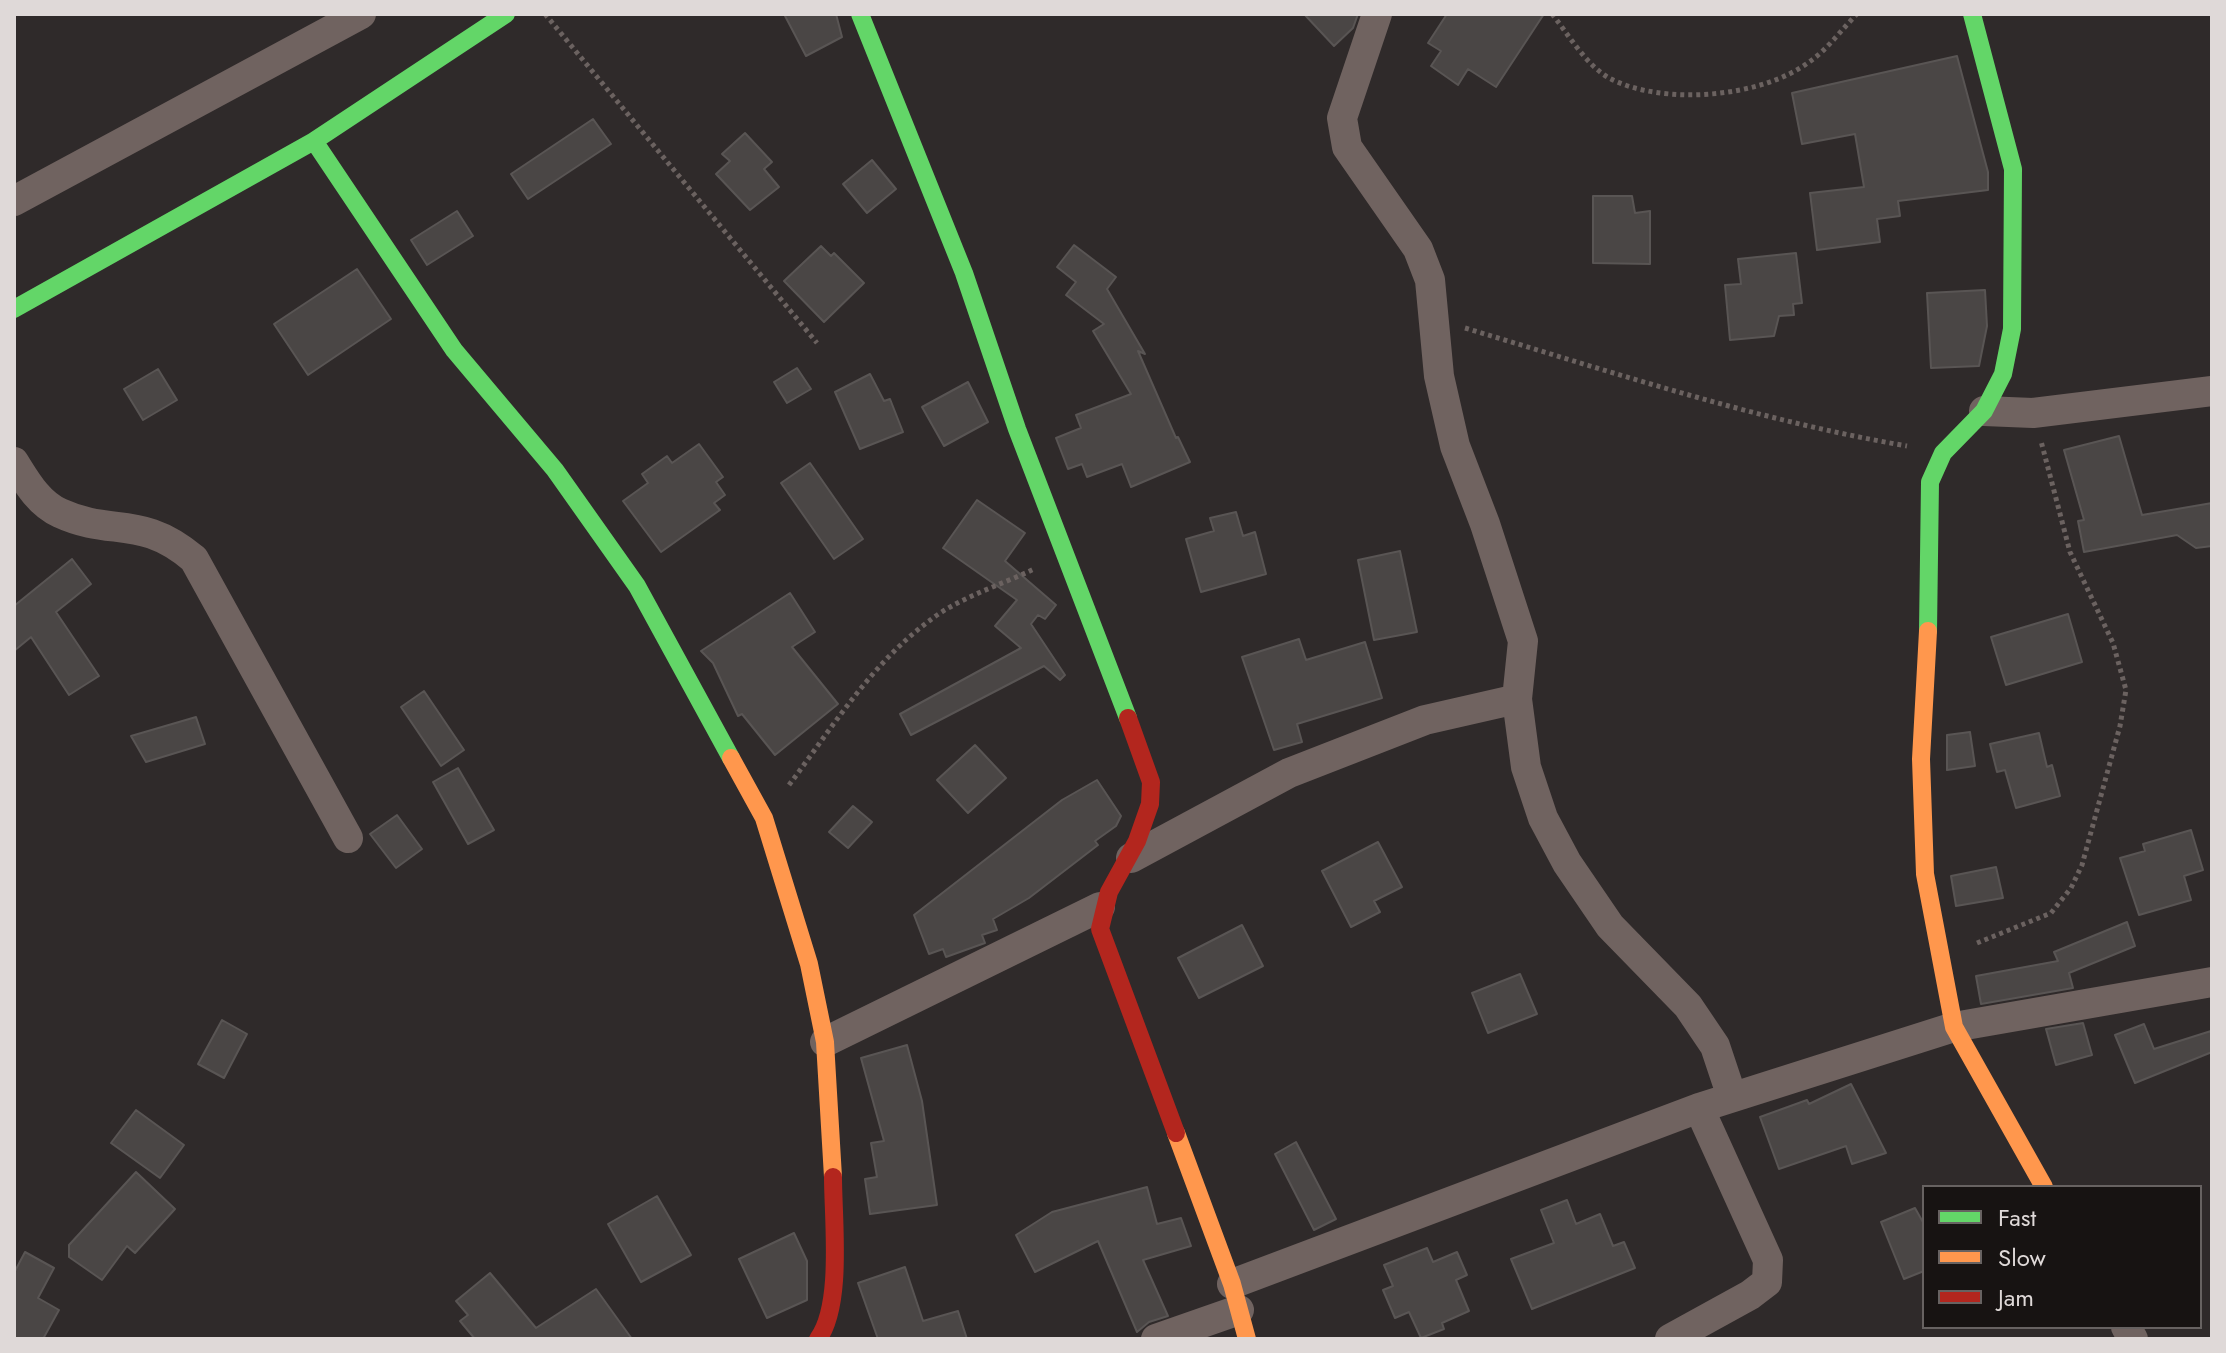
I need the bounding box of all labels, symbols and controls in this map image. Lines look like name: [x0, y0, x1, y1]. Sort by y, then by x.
legend: [1922, 1185, 2202, 1329]
text: Fast: [1998, 1200, 2036, 1235]
text: Slow: [1998, 1240, 2046, 1275]
text: Jam: [1998, 1280, 2034, 1315]

